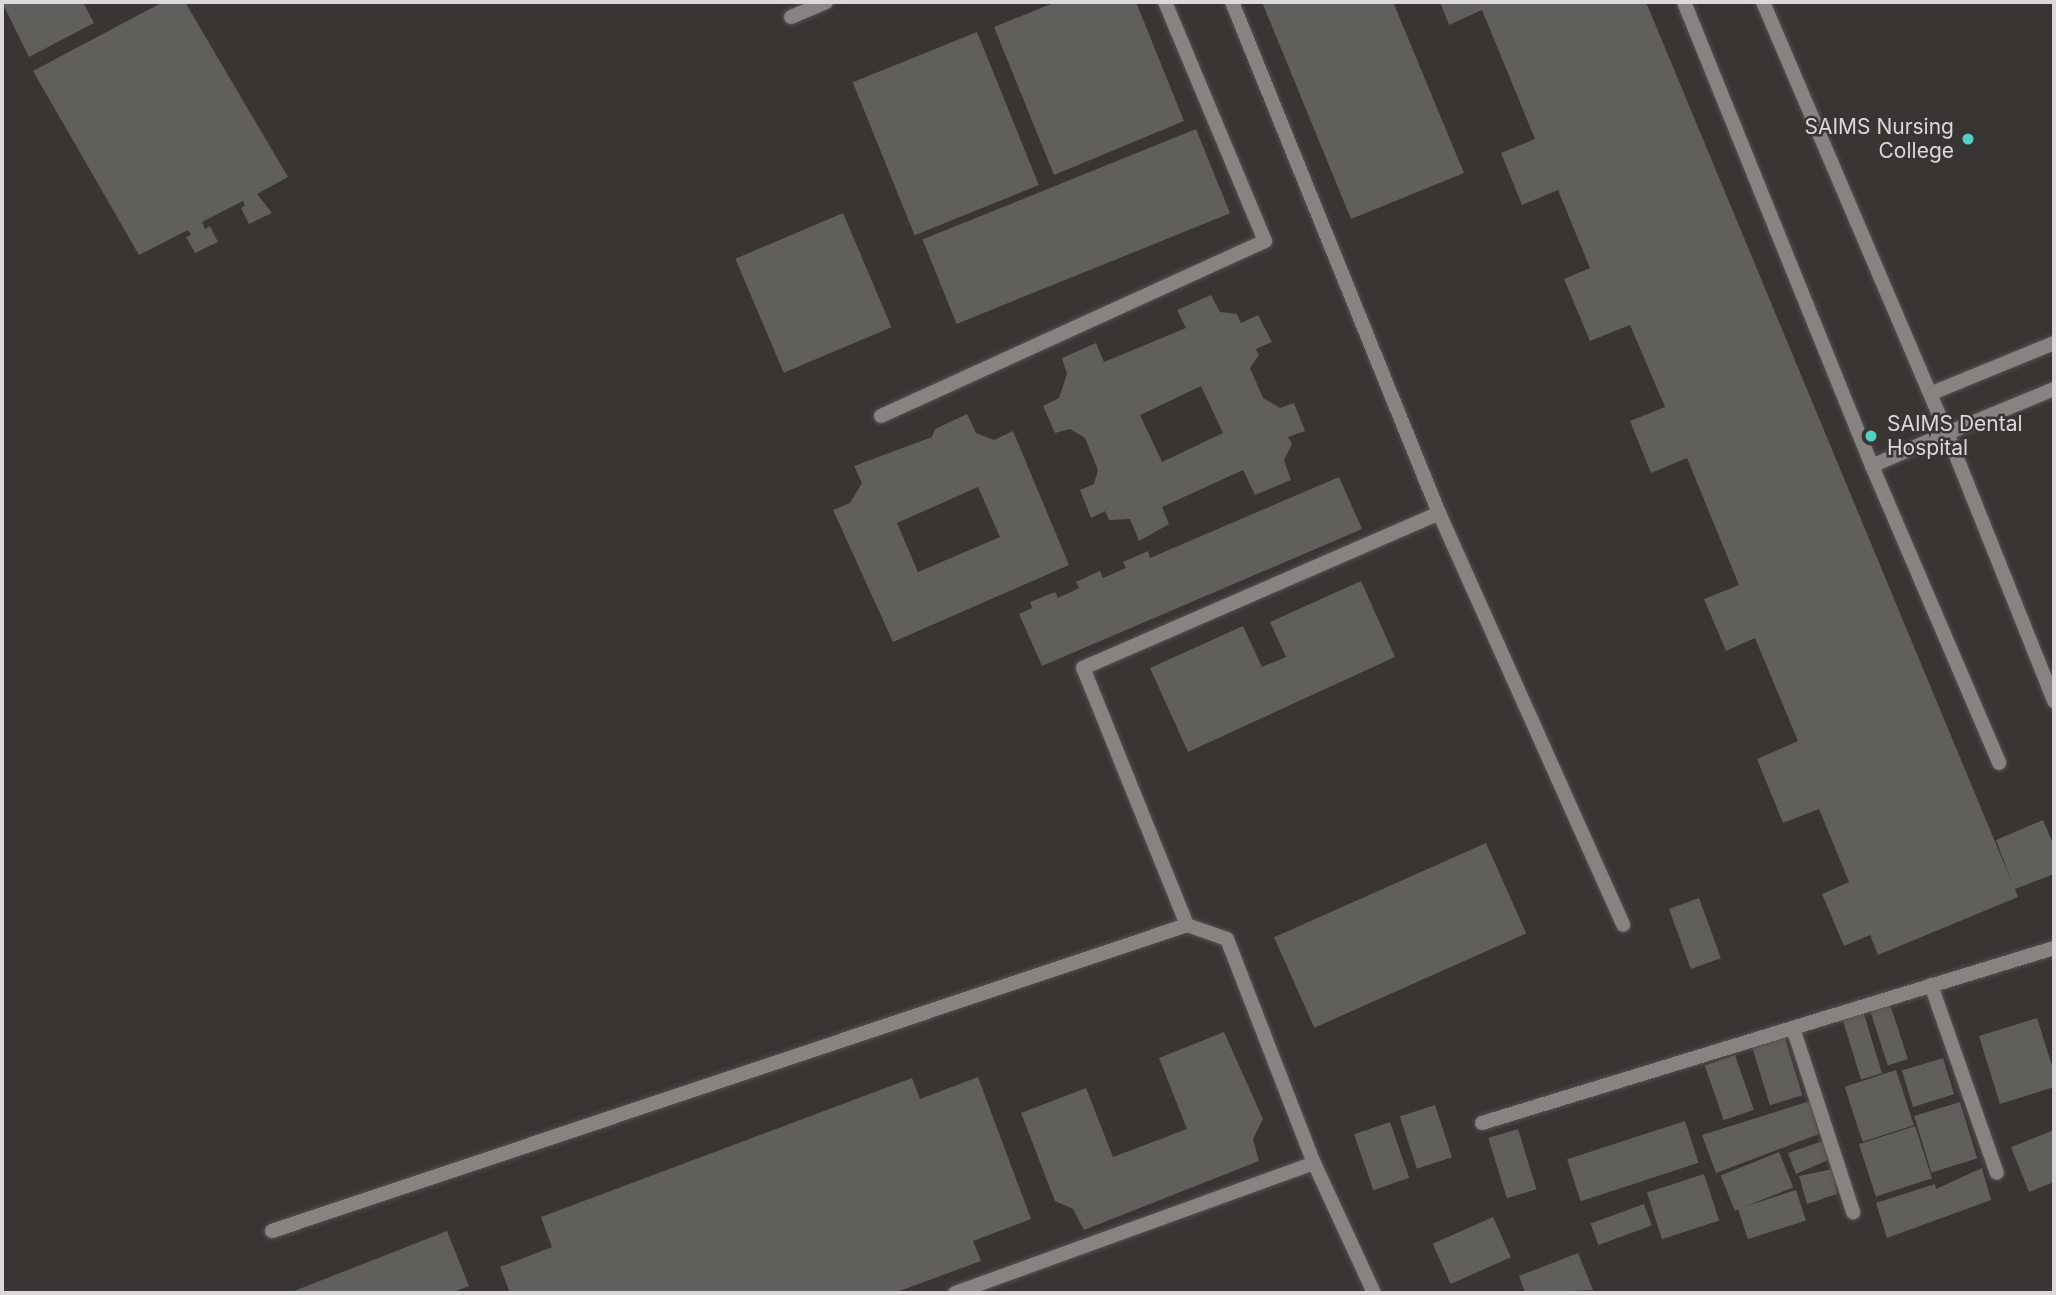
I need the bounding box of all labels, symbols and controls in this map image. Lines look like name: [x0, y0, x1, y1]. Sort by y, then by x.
place label: SAIMS Nursing College: [1804, 114, 1954, 164]
marker: SAIMS Nursing College: [1960, 131, 1976, 147]
place label: SAIMS Dental Hospital: [1887, 411, 2023, 461]
marker: SAIMS Dental Hospital: [1861, 426, 1881, 446]

